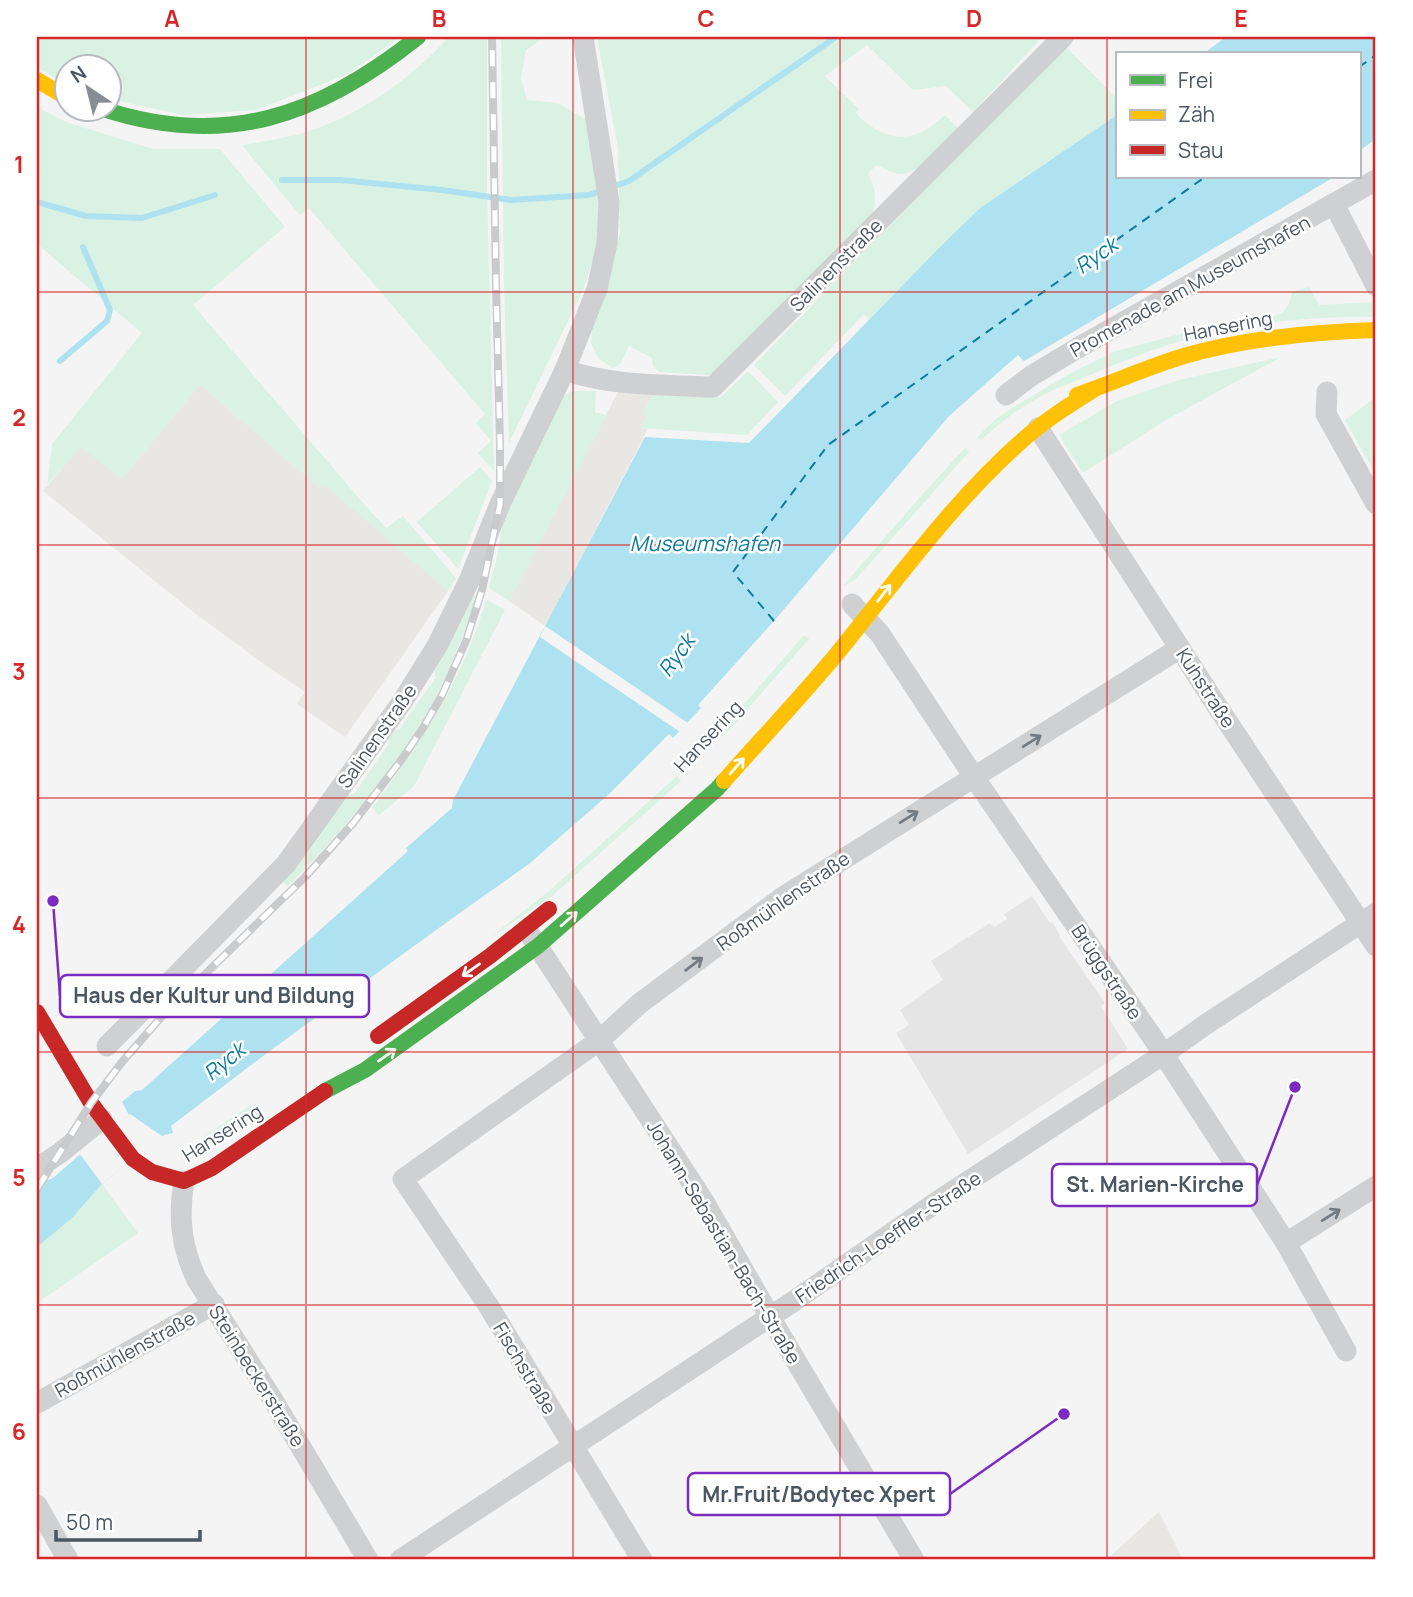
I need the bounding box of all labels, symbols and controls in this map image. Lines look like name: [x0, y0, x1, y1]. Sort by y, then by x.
text: A: [164, 2, 180, 34]
text: B: [432, 2, 446, 34]
text: C: [698, 2, 715, 34]
text: D: [966, 2, 982, 34]
text: E: [1234, 2, 1248, 34]
north arrow: [52, 52, 122, 122]
legend: [1116, 52, 1360, 178]
text: N: [65, 60, 91, 89]
text: Frei: [1178, 66, 1213, 94]
text: Zäh: [1178, 100, 1215, 128]
text: Stau: [1178, 136, 1224, 164]
text: 1: [14, 148, 24, 180]
street label: Promenade am Museumshafen: [1065, 209, 1315, 363]
street label: Salinenstraße: [784, 213, 888, 317]
water label: Ryck: [1069, 229, 1125, 280]
street label: Hansering: [1181, 305, 1275, 347]
text: 2: [12, 401, 26, 433]
water label: Museumshafen: [630, 529, 782, 557]
one-way arrow: [877, 584, 892, 602]
water label: Ryck: [651, 626, 702, 682]
street label: Kuhstraße: [1171, 643, 1241, 733]
text: 3: [12, 655, 26, 687]
street label: Salinenstraße: [331, 679, 423, 793]
street label: Hansering: [668, 694, 748, 778]
one-way arrow: [1021, 733, 1041, 747]
one-way arrow: [729, 758, 746, 775]
one-way arrow: [899, 810, 919, 824]
street label: Roßmühlenstraße: [711, 845, 855, 957]
text: 4: [12, 908, 26, 940]
one-way arrow: [560, 911, 578, 927]
street label: Brüggstraße: [1066, 919, 1148, 1025]
one-way arrow: [684, 956, 703, 971]
one-way arrow: [462, 963, 481, 977]
callout: Haus der Kultur und Bildung: [60, 975, 369, 1017]
text: Haus der Kultur und Bildung: [73, 981, 355, 1009]
water label: Ryck: [197, 1034, 253, 1086]
one-way arrow: [377, 1048, 396, 1062]
street label: Hansering: [177, 1098, 267, 1168]
street label: Johann-Sebastian-Bach-Straße: [641, 1115, 807, 1369]
text: 5: [12, 1161, 26, 1193]
callout: St. Marien-Kirche: [1052, 1164, 1257, 1206]
street label: Friedrich-Loeffler-Straße: [790, 1165, 986, 1309]
text: St. Marien-Kirche: [1066, 1170, 1244, 1198]
one-way arrow: [1321, 1207, 1341, 1221]
street label: Steinbeckerstraße: [203, 1300, 311, 1452]
street label: Roßmühlenstraße: [50, 1305, 200, 1403]
street label: Fischstraße: [487, 1317, 563, 1419]
text: 6: [12, 1415, 26, 1447]
callout: Mr.Fruit/Bodytec Xpert: [688, 1473, 950, 1515]
text: Mr.Fruit/Bodytec Xpert: [702, 1480, 936, 1508]
scale bar: [56, 1499, 200, 1543]
text: 50 m: [66, 1508, 113, 1536]

